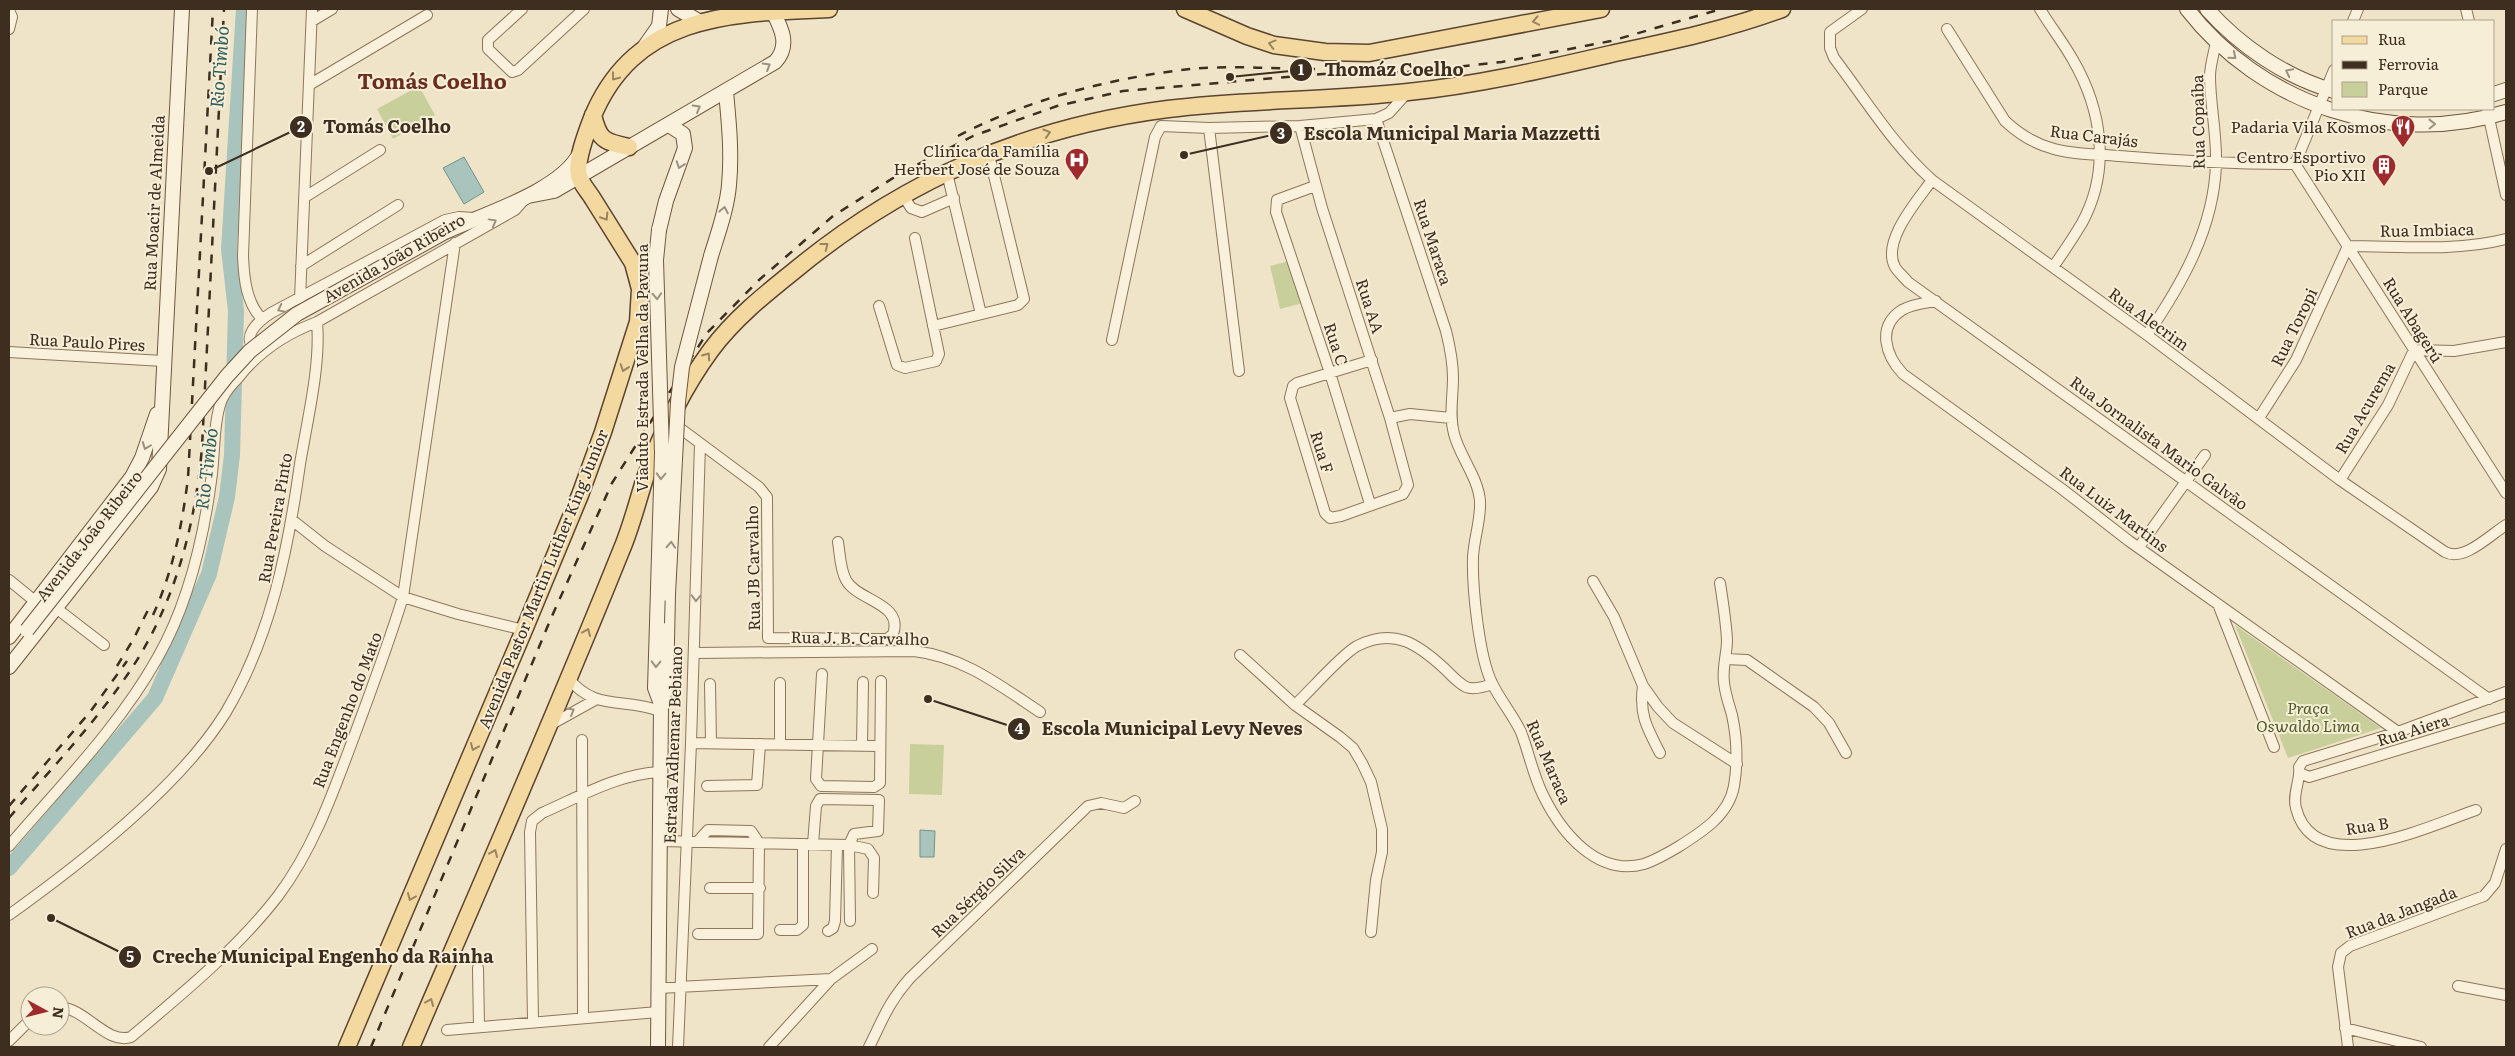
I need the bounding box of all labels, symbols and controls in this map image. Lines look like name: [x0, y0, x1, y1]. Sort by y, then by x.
one-way arrow: [1532, 15, 1541, 26]
legend: [2332, 20, 2495, 110]
water label: Rio Timbó: [202, 25, 235, 109]
text: Rua: [2378, 27, 2407, 50]
one-way arrow: [1268, 39, 1277, 50]
one-way arrow: [2227, 51, 2236, 60]
text: Ferrovia: [2378, 52, 2440, 75]
callout: Thomáz Coelho: [1289, 53, 1473, 86]
text: Thomáz Coelho: [1324, 55, 1464, 82]
text: 1: [1298, 57, 1304, 80]
one-way arrow: [762, 63, 771, 73]
district label: Tomás Coelho: [357, 64, 507, 95]
one-way arrow: [2285, 68, 2294, 78]
one-way arrow: [612, 71, 620, 80]
street label: Rua Copaíba: [2184, 74, 2210, 170]
text: Parque: [2378, 77, 2428, 100]
one-way arrow: [692, 105, 701, 115]
callout: Tomás Coelho: [288, 110, 461, 143]
text: Tomás Coelho: [323, 112, 451, 139]
street label: Rua Moacir de Almeida: [136, 114, 170, 292]
text: 2: [297, 114, 305, 137]
place label: Padaria Vila Kosmos: [2231, 114, 2386, 138]
restaurant icon: Padaria Vila Kosmos: [2390, 114, 2416, 148]
callout: Escola Municipal Maria Mazzetti: [1269, 117, 1611, 150]
street label: Rua Carajás: [2049, 118, 2140, 152]
text: Escola Municipal Maria Mazzetti: [1304, 119, 1601, 146]
one-way arrow: [2428, 119, 2436, 129]
text: 3: [1277, 121, 1285, 144]
one-way arrow: [1043, 129, 1051, 139]
place label: Clínica da Família Herbert José de Souza: [894, 138, 1060, 180]
place label: Centro Esportivo Pio XII: [2237, 144, 2366, 186]
hospital icon: Clínica da Família Herbert José de Souza: [1064, 147, 1090, 181]
building icon: Centro Esportivo Pio XII: [2371, 153, 2397, 187]
one-way arrow: [676, 160, 686, 168]
street label: Rua Maraca: [1409, 195, 1459, 288]
one-way arrow: [719, 205, 729, 214]
street label: Avenida João Ribeiro: [318, 207, 469, 308]
one-way arrow: [598, 212, 608, 221]
street label: Rua Imbiaca: [2379, 216, 2475, 242]
one-way arrow: [488, 218, 497, 228]
street label: Viaduto Estrada Velha da Pavuna: [629, 243, 653, 492]
one-way arrow: [819, 243, 828, 251]
street label: Rua Abagerú: [2378, 272, 2450, 367]
street label: Rua AA: [1351, 275, 1391, 336]
street label: Rua Alecrim: [2104, 281, 2195, 356]
street label: Rua Toropi: [2264, 283, 2322, 370]
one-way arrow: [652, 292, 663, 300]
one-way arrow: [277, 303, 286, 313]
street label: Rua C: [1319, 319, 1355, 368]
street label: Rua Paulo Pires: [28, 326, 146, 356]
one-way arrow: [701, 352, 710, 362]
street label: Rua Acurema: [2328, 357, 2400, 458]
one-way arrow: [620, 364, 630, 372]
street label: Rua Jornalista Mario Galvão: [2065, 369, 2254, 515]
street label: Avenida Pastor Martin Luther King Junior: [471, 425, 613, 732]
water label: Rio Timbó: [187, 426, 224, 511]
street label: Rua F: [1305, 428, 1341, 476]
one-way arrow: [142, 441, 152, 449]
street label: Rua Pereira Pinto: [251, 451, 297, 585]
street label: Rua Luiz Martins: [2055, 459, 2174, 557]
street label: Avenida João Ribeiro: [29, 465, 147, 606]
one-way arrow: [656, 472, 666, 480]
street label: Rua JB Carvalho: [739, 505, 765, 631]
one-way arrow: [665, 541, 676, 549]
one-way arrow: [690, 594, 701, 602]
street label: Rua J. B. Carvalho: [791, 624, 929, 650]
street label: Rua Engenho do Mato: [305, 628, 387, 791]
one-way arrow: [580, 628, 591, 637]
street label: Estrada Adhemar Bebiano: [657, 646, 687, 844]
one-way arrow: [651, 660, 661, 668]
park label: Praça Oswaldo Lima: [2256, 695, 2361, 737]
street label: Rua Aiera: [2374, 707, 2452, 751]
one-way arrow: [566, 708, 575, 718]
callout: Escola Municipal Levy Neves: [1007, 712, 1313, 745]
text: Escola Municipal Levy Neves: [1042, 714, 1302, 741]
text: 4: [1014, 716, 1024, 739]
street label: Rua Maraca: [1521, 716, 1579, 808]
one-way arrow: [470, 742, 481, 751]
street label: Rua B: [2344, 810, 2390, 840]
street label: Rua Sérgio Silva: [925, 840, 1030, 942]
one-way arrow: [488, 849, 499, 858]
street label: Rua da Jangada: [2341, 879, 2460, 943]
one-way arrow: [406, 892, 417, 901]
callout: Creche Municipal Engenho da Rainha: [118, 940, 504, 973]
text: Creche Municipal Engenho da Rainha: [152, 942, 494, 969]
text: 5: [126, 944, 134, 967]
north arrow: [20, 986, 70, 1036]
one-way arrow: [424, 998, 435, 1007]
text: N: [48, 1006, 70, 1020]

